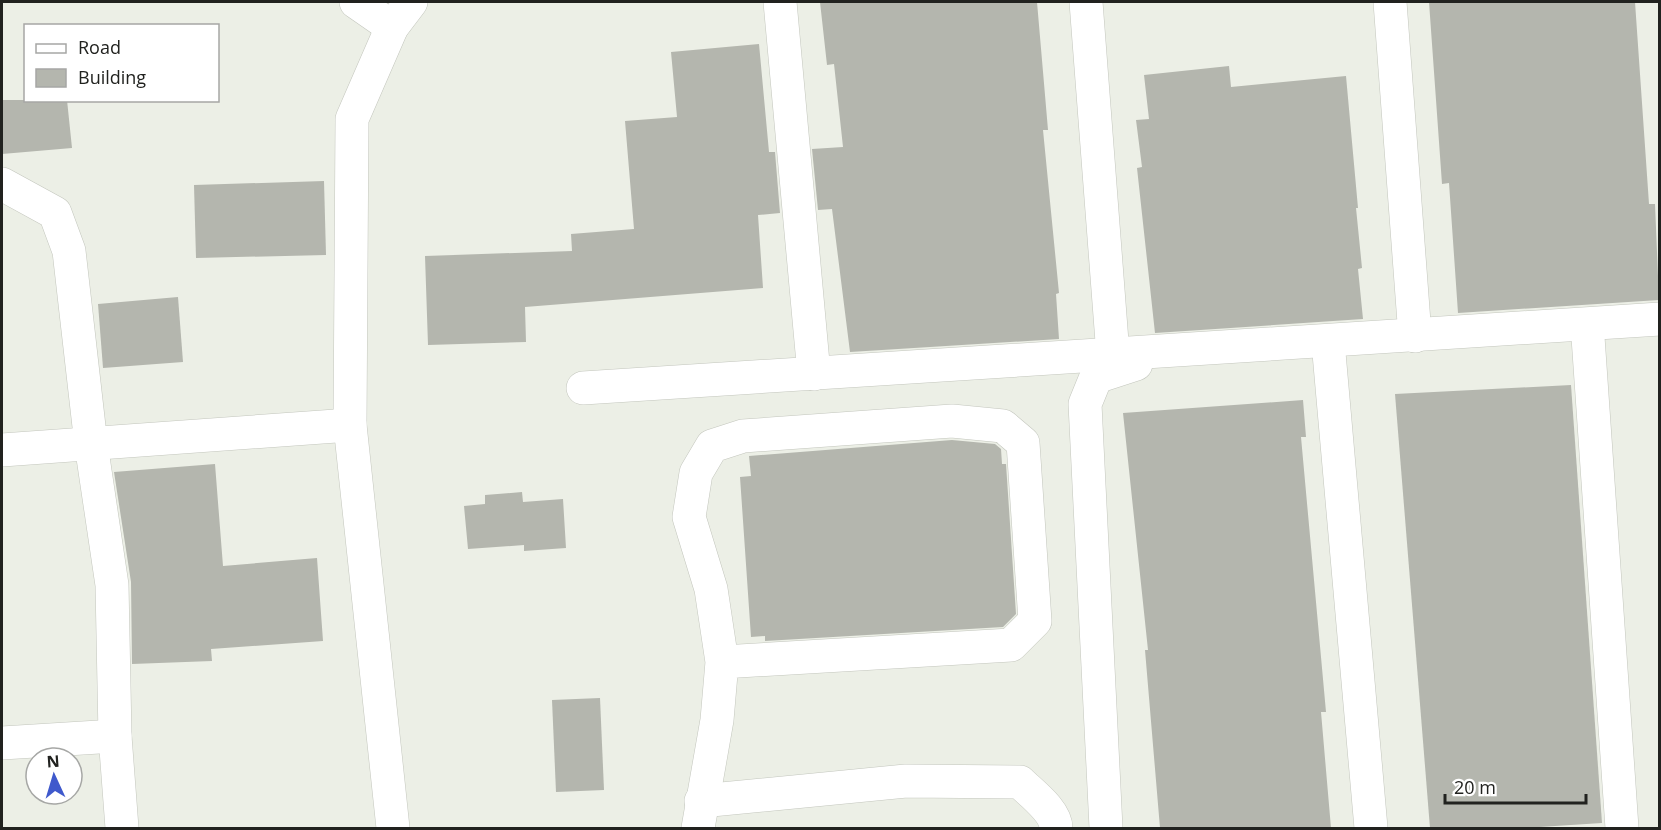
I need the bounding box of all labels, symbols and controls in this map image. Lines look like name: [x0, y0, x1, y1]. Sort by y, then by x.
legend: [24, 24, 219, 102]
text: Road: [78, 35, 121, 59]
text: Building: [78, 65, 146, 89]
north arrow: [24, 746, 84, 806]
text: N: [46, 750, 60, 772]
scale bar: [1445, 767, 1586, 805]
text: 20 m: [1454, 775, 1496, 799]

